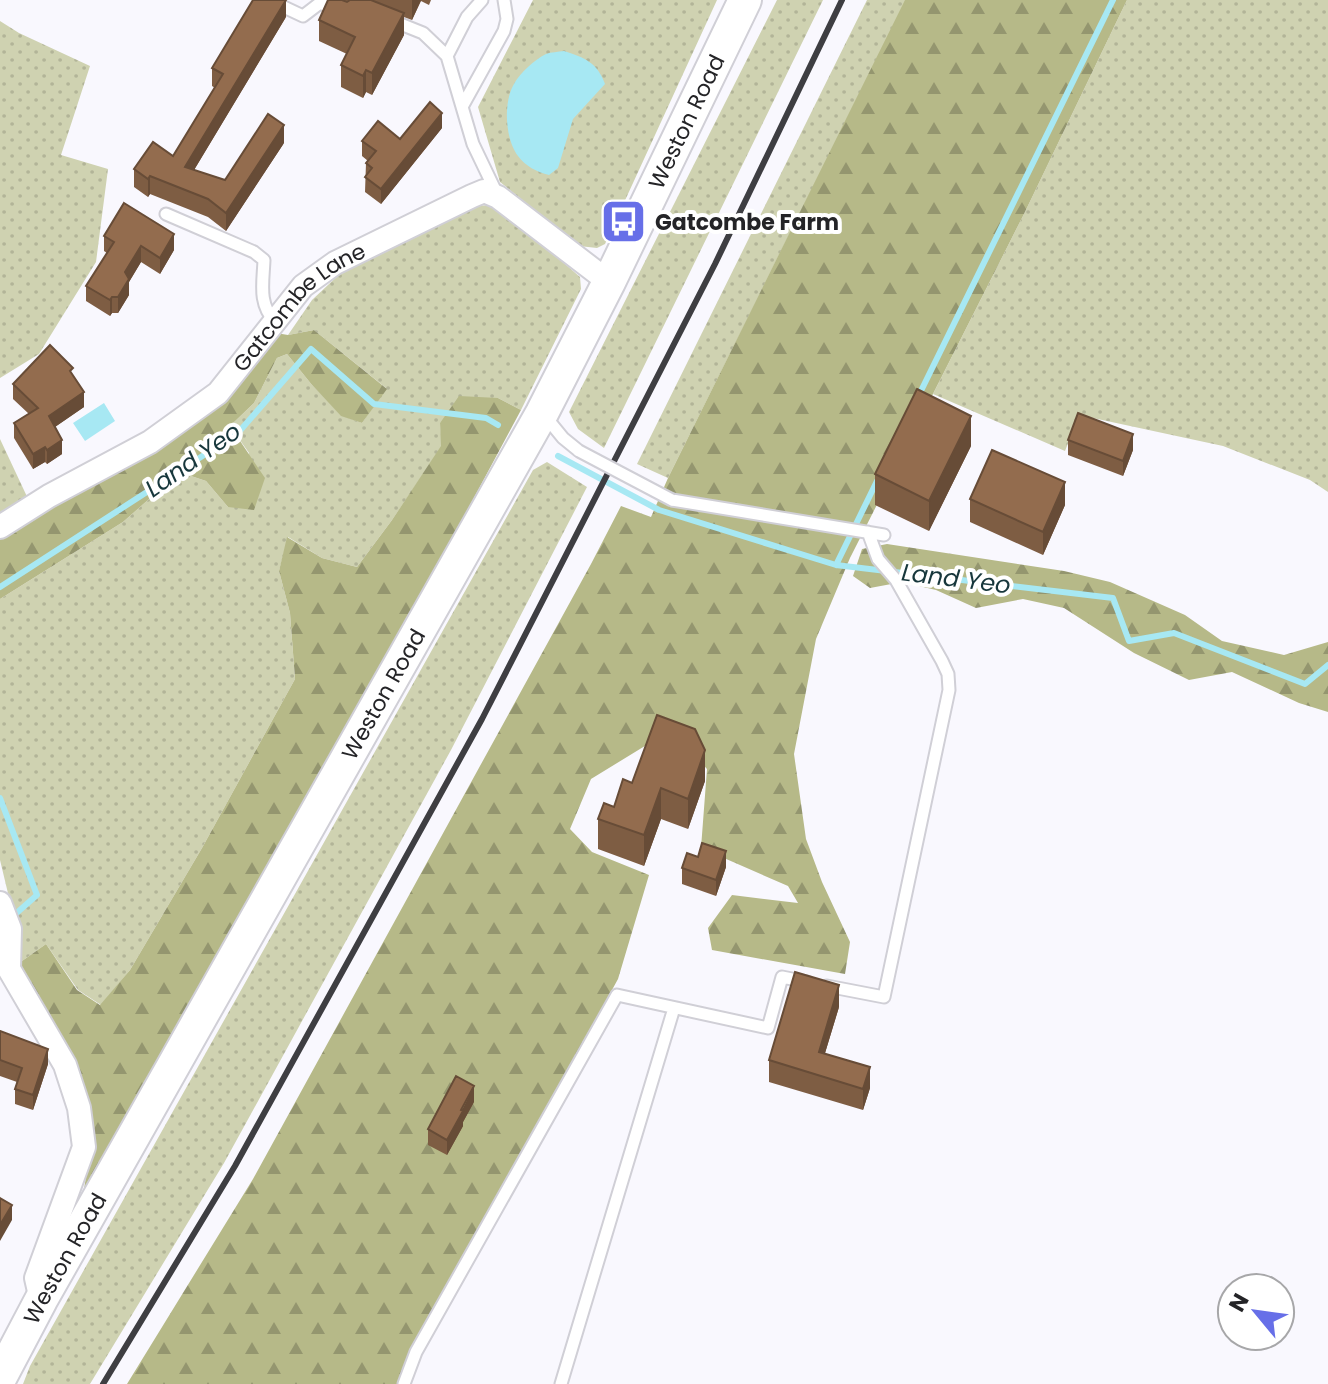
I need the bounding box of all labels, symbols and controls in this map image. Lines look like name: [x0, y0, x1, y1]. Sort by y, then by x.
street label: Weston Road: [641, 49, 732, 194]
bus stop icon: Gatcombe Farm: [600, 198, 648, 246]
place label: Gatcombe Farm: [655, 207, 839, 238]
street label: Gatcombe Lane: [226, 235, 371, 378]
water label: Land Yeo: [138, 415, 247, 505]
water label: Land Yeo: [900, 555, 1012, 602]
street label: Weston Road: [334, 623, 433, 765]
street label: Weston Road: [16, 1187, 114, 1330]
north arrow: [1216, 1272, 1296, 1352]
text: N: [1221, 1288, 1257, 1317]

